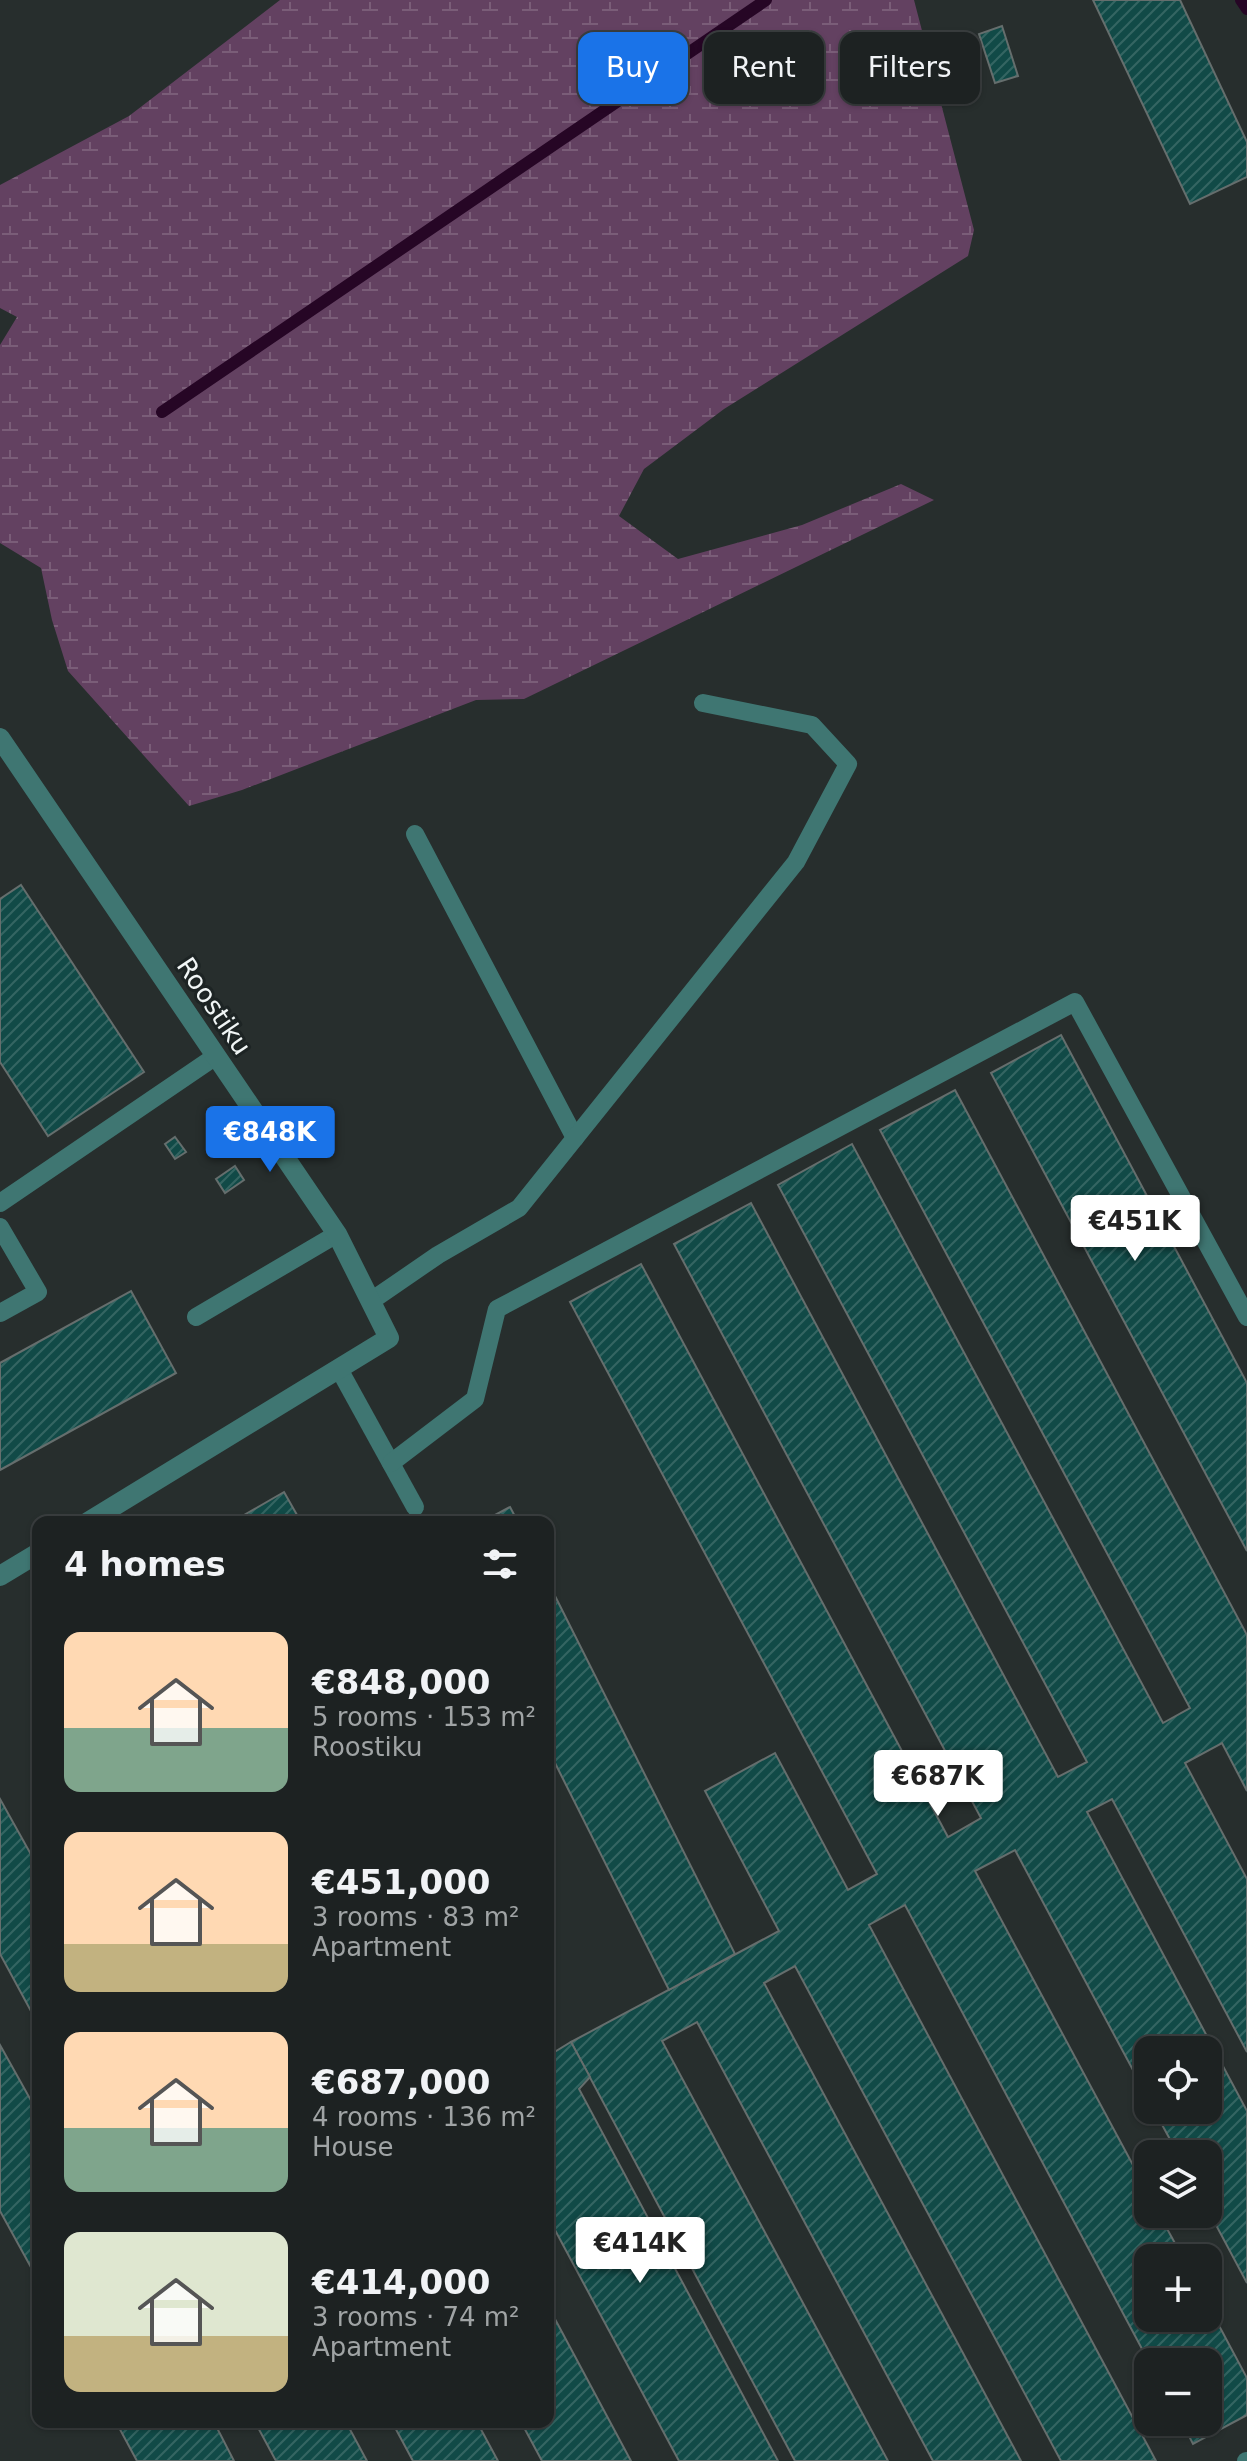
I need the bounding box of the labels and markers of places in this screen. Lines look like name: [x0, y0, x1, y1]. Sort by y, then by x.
pin: €848K: [214, 1106, 326, 1174]
pin: €451K: [1079, 1195, 1191, 1263]
pin: €687K: [882, 1750, 994, 1818]
pin: €414K: [584, 2217, 696, 2285]

